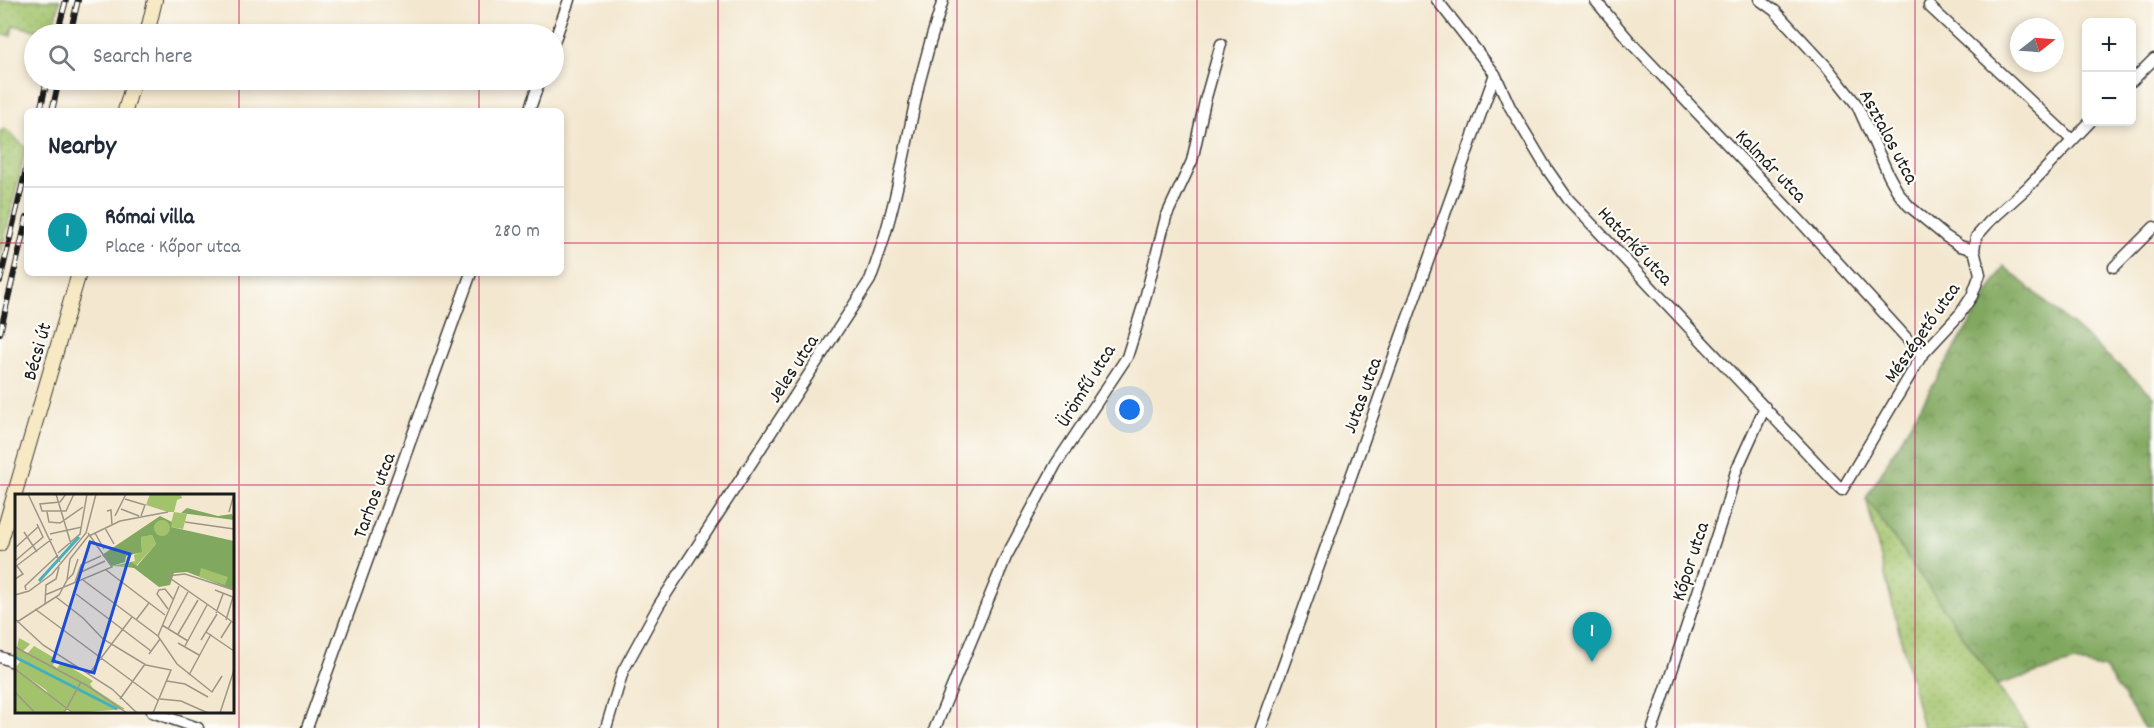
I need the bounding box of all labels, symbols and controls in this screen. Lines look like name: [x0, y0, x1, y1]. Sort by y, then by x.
north arrow: [2010, 18, 2064, 72]
map controls: [2082, 18, 2136, 126]
button: +: [2082, 18, 2136, 72]
search box: [24, 24, 564, 90]
icon: search: [45, 41, 78, 74]
text: Search here: [93, 42, 192, 73]
button: −: [2082, 72, 2136, 126]
street label: Asztalos utca: [1851, 85, 1924, 190]
street label: Kalmár utca: [1728, 124, 1812, 211]
text: Nearby: [48, 129, 116, 166]
street label: Határkő utca: [1590, 201, 1678, 293]
text: Római villa: [105, 203, 194, 234]
text: 1: [65, 218, 70, 246]
text: 280 m: [494, 218, 540, 246]
text: Place · Kőpor utca: [105, 234, 240, 262]
street label: Mészégető utca: [1878, 277, 1969, 390]
street label: Bécsi út: [17, 320, 60, 384]
street label: Jeles utca: [762, 330, 827, 409]
street label: Ürömfű utca: [1051, 339, 1124, 433]
street label: Jutas utca: [1337, 354, 1391, 438]
your location: [1115, 395, 1144, 424]
street label: Tarhos utca: [347, 449, 404, 543]
inset map: [15, 494, 234, 713]
street label: Kőpor utca: [1666, 518, 1718, 605]
pin: 1: [1572, 612, 1612, 662]

